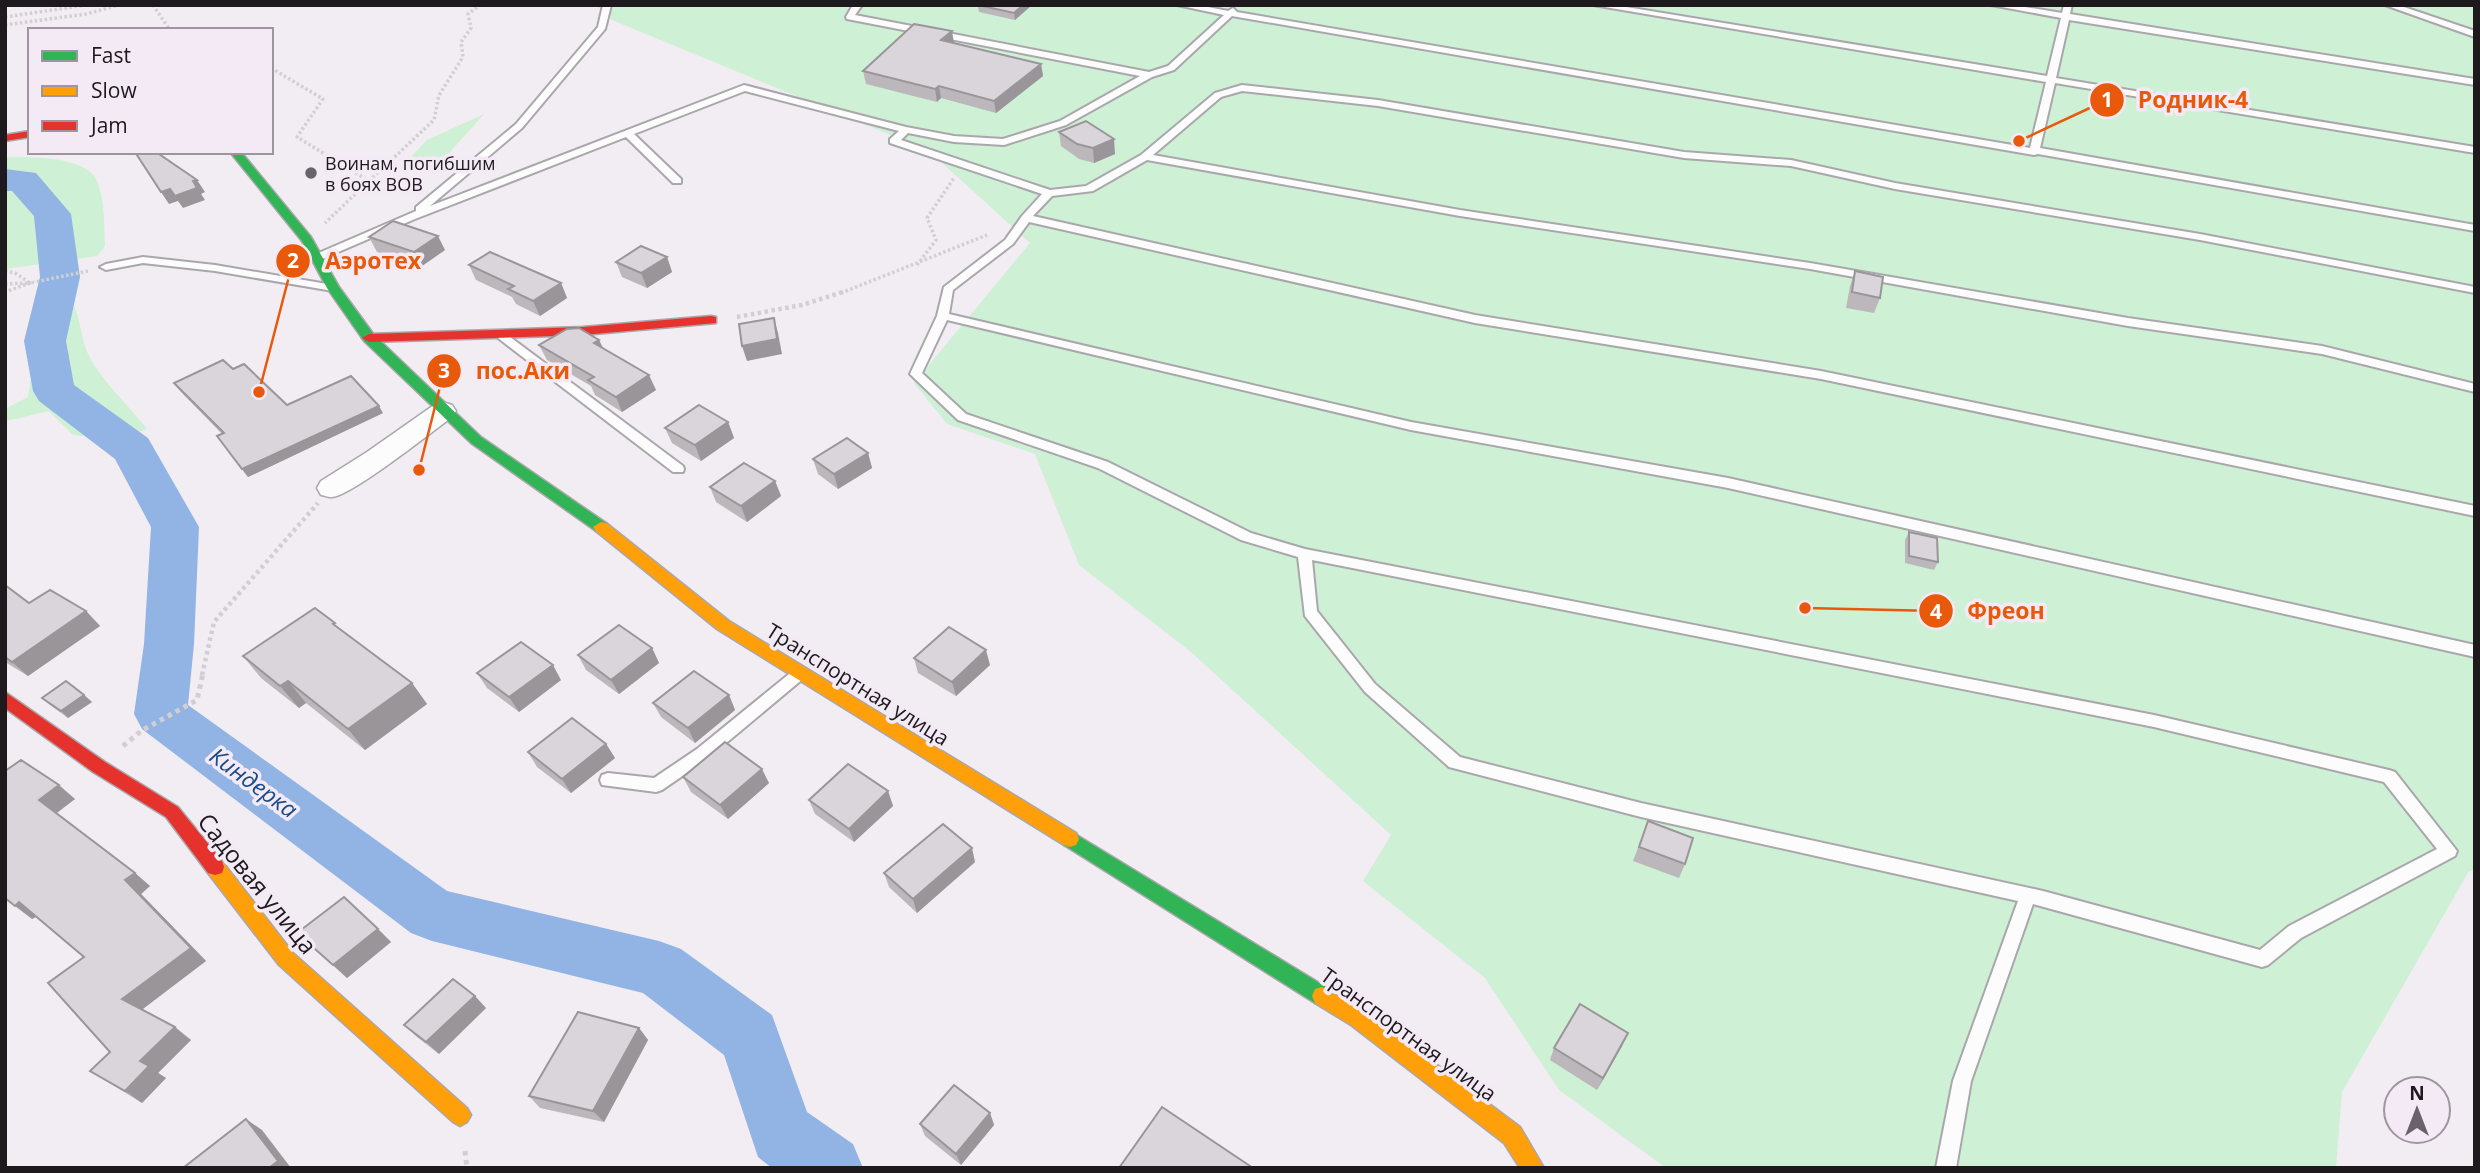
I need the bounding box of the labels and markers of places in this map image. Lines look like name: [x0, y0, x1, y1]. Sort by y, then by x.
callout: Родник-4: [2089, 78, 2263, 122]
place label: Воинам, погибшим в боях ВОВ: [325, 151, 495, 196]
marker: Воинам, погибшим в боях ВОВ: [303, 165, 319, 181]
callout: Аэротех: [276, 239, 435, 283]
callout: пос.Аки: [426, 349, 584, 393]
callout: Фреон: [1918, 589, 2059, 633]

